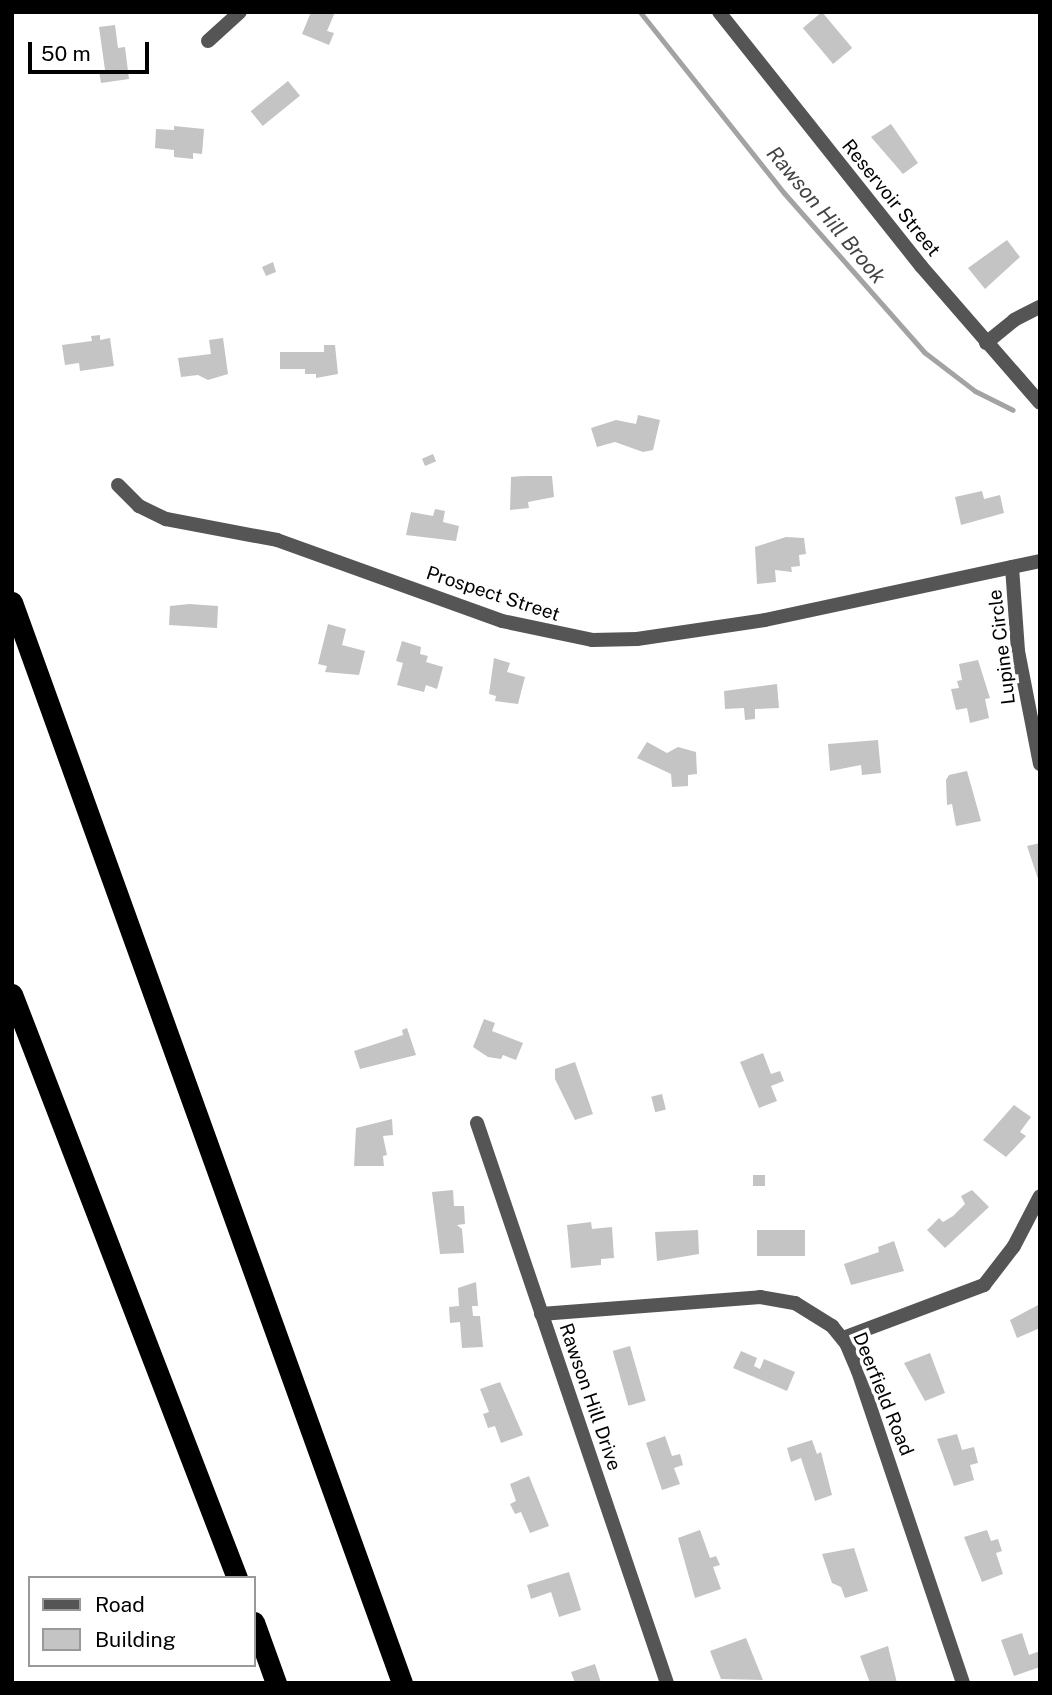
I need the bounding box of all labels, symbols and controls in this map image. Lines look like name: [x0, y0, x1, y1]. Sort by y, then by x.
scale bar: [32, 28, 152, 72]
text: 50 m: [41, 41, 91, 66]
street label: Reservoir Street: [837, 135, 945, 261]
water label: Rawson Hill Brook: [761, 141, 891, 289]
street label: Prospect Street: [423, 562, 563, 626]
street label: Lupine Circle: [984, 588, 1020, 706]
street label: Rawson Hill Drive: [554, 1320, 626, 1474]
street label: Deerfield Road: [848, 1329, 918, 1459]
legend: [28, 1576, 256, 1667]
text: Road: [95, 1592, 145, 1617]
text: Building: [95, 1627, 176, 1652]

